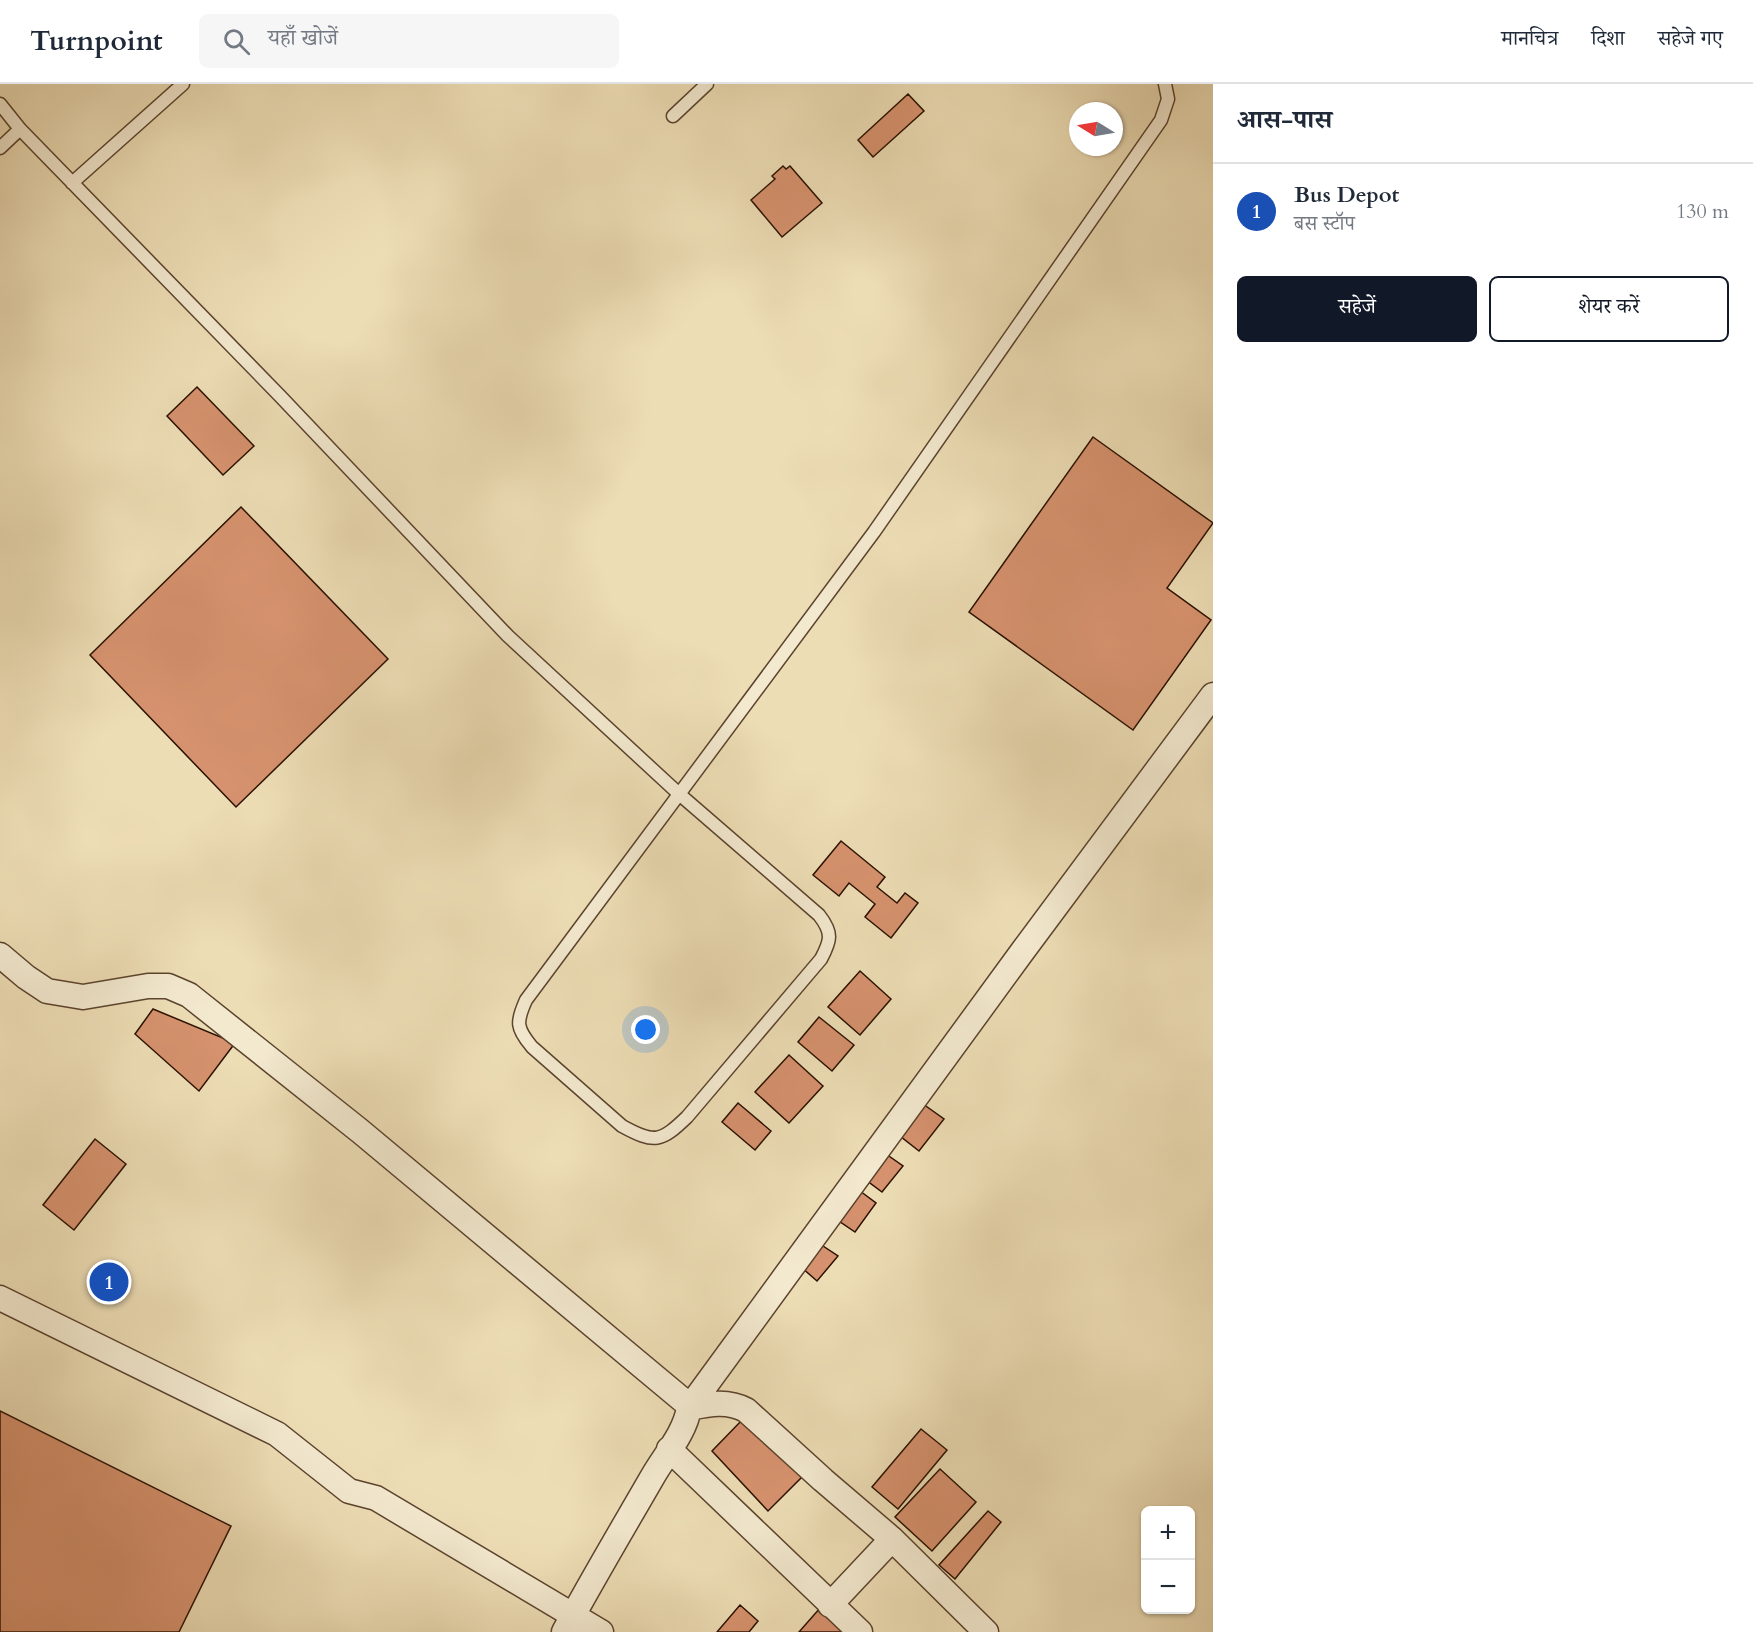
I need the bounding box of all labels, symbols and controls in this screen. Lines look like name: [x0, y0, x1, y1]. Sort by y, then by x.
search box: [199, 14, 619, 68]
text: Turnpoint: [30, 22, 163, 60]
text: यहाँ खोजें: [268, 23, 338, 53]
text: मानचित्र: [1501, 24, 1558, 53]
text: दिशा: [1591, 24, 1625, 53]
text: सहेजे गए: [1658, 24, 1723, 53]
icon: search: [220, 25, 253, 58]
north arrow: [1069, 102, 1123, 156]
text: आस-पास: [1237, 102, 1332, 137]
text: Bus Depot: [1294, 180, 1399, 210]
text: 1: [1251, 198, 1262, 225]
text: 130 m: [1676, 198, 1729, 225]
text: बस स्टॉप: [1294, 210, 1355, 237]
button: सहेजें: [1237, 276, 1477, 342]
button: शेयर करें: [1489, 276, 1729, 342]
your location: [631, 1015, 660, 1044]
pin: 1: [90, 1260, 128, 1304]
map controls: [1141, 1506, 1195, 1614]
button: +: [1141, 1506, 1195, 1560]
button: −: [1141, 1560, 1195, 1614]

